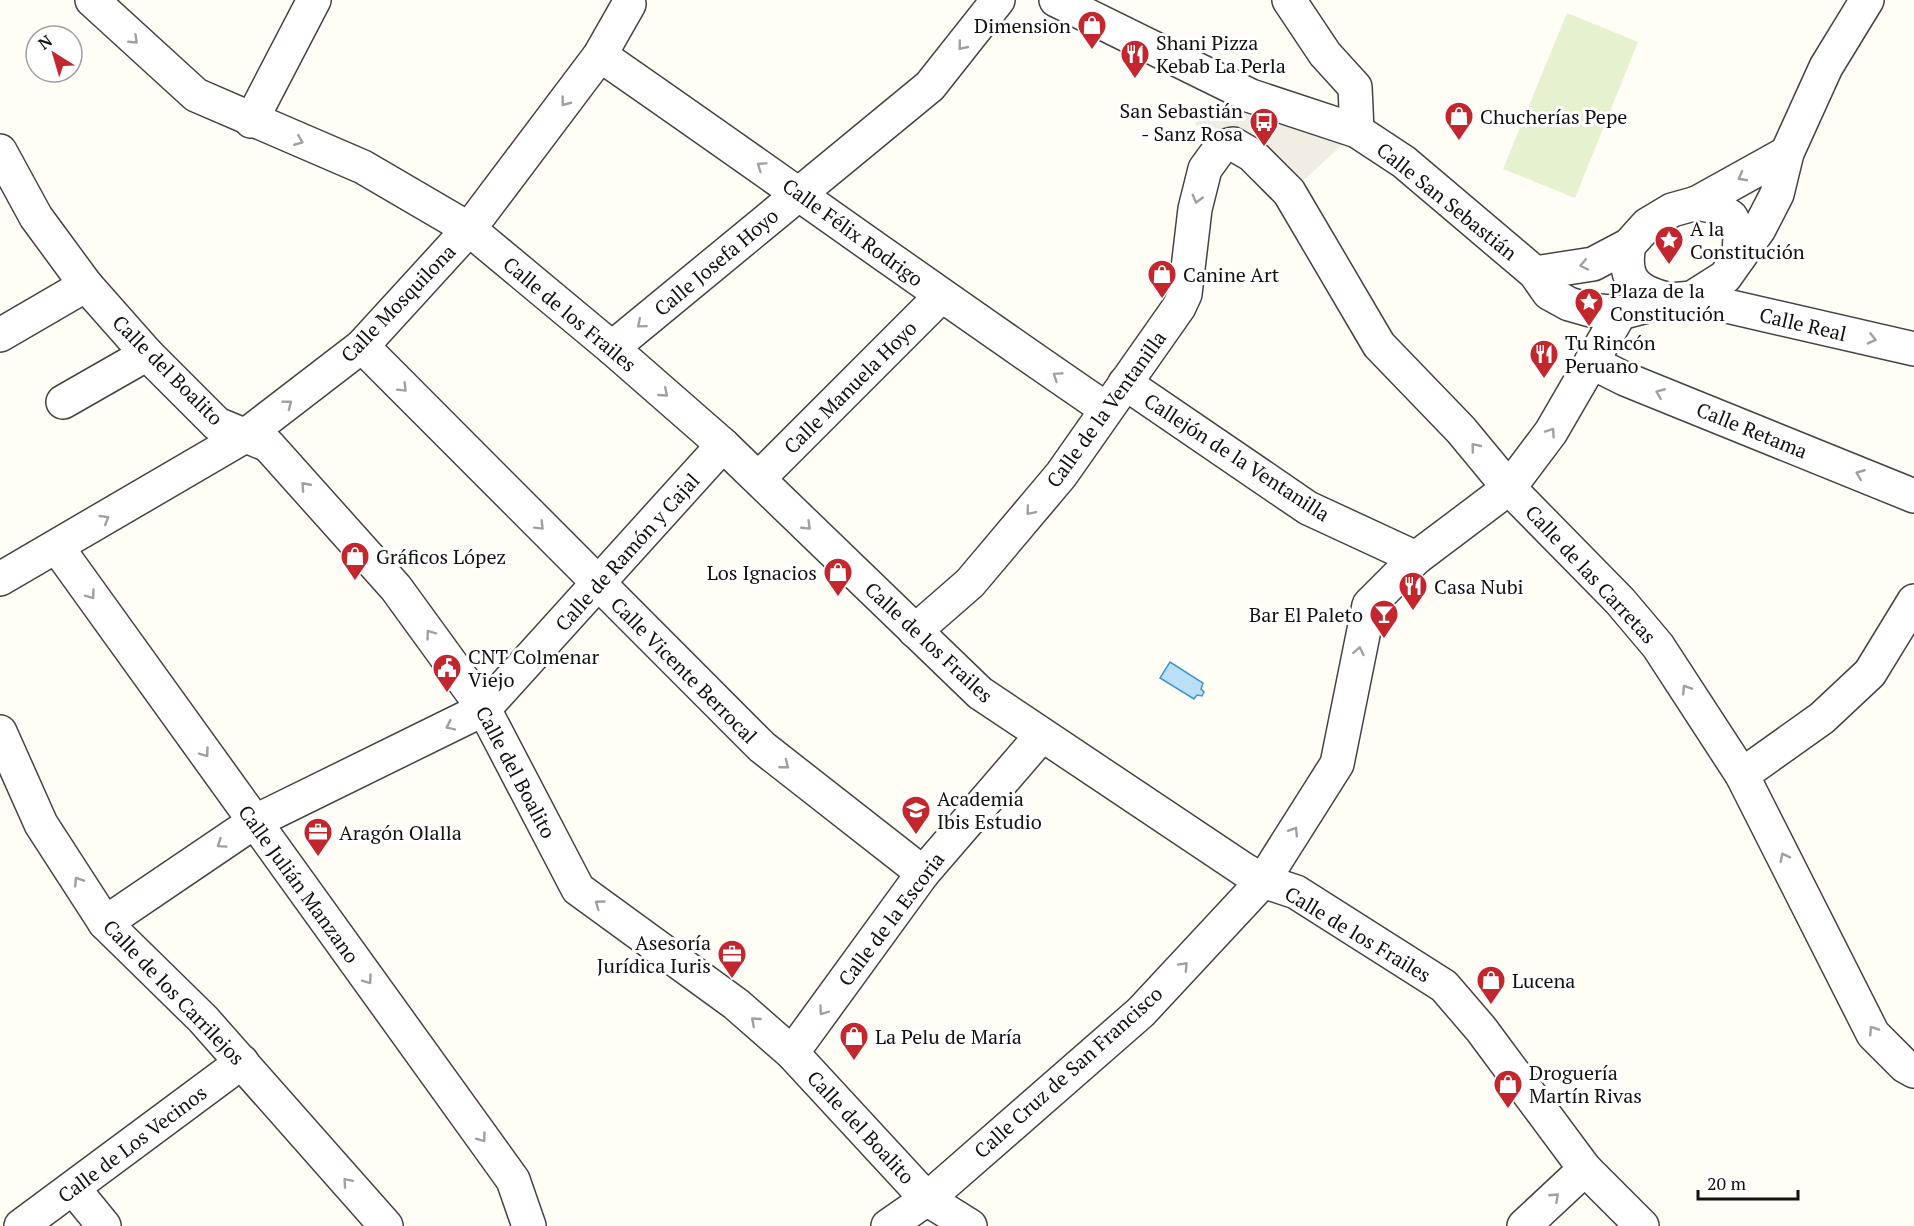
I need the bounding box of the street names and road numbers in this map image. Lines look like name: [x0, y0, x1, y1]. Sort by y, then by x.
street label: Calle San Sebastián: [1371, 136, 1523, 266]
street label: Calle Félix Rodrigo: [777, 172, 929, 292]
street label: Calle Josefa Hoyo: [648, 202, 784, 322]
street label: Calle Mosquilona: [335, 238, 461, 368]
street label: Calle de los Frailes: [498, 250, 642, 378]
street label: Calle Real: [1757, 301, 1849, 347]
street label: Calle del Boalito: [107, 309, 229, 431]
street label: Calle Manuela Hoyo: [778, 315, 922, 459]
street label: Calle de la Ventanilla: [1040, 325, 1172, 493]
street label: Callejón de la Ventanilla: [1139, 387, 1335, 527]
street label: Calle Retama: [1693, 396, 1811, 464]
street label: Calle de Ramón y Cajal: [549, 467, 705, 637]
street label: Calle de las Carretas: [1520, 499, 1662, 649]
street label: Calle de los Frailes: [859, 576, 999, 708]
street label: Calle Vicente Berrocal: [605, 591, 763, 749]
street label: Calle del Boalito: [470, 701, 562, 843]
street label: Calle Julián Manzano: [232, 800, 366, 968]
street label: Calle de la Escoria: [832, 847, 950, 991]
street label: Calle de los Frailes: [1280, 880, 1436, 988]
street label: Calle de los Carrilejos: [97, 913, 251, 1071]
street label: Calle Cruz de San Francisco: [968, 980, 1168, 1164]
street label: Calle del Boalito: [801, 1064, 921, 1190]
street label: Calle de Los Vecinos: [52, 1079, 212, 1209]

